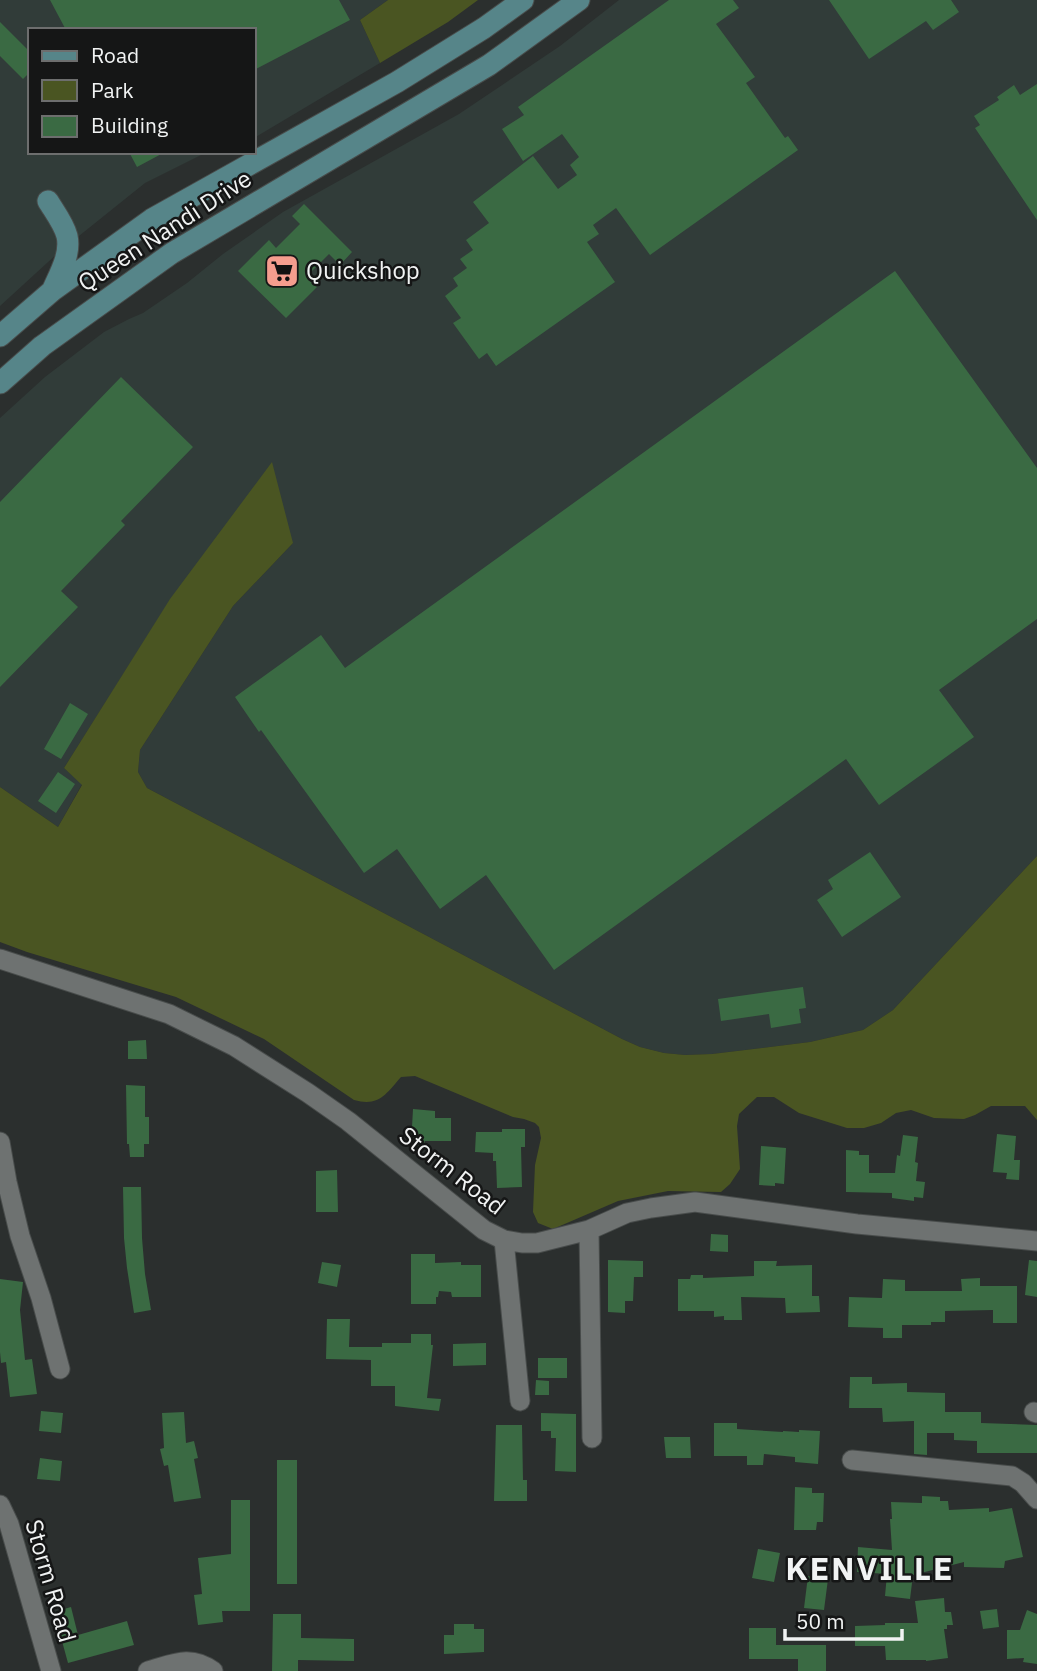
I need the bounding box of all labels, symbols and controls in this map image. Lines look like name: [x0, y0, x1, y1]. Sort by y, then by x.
legend: [28, 28, 256, 154]
text: Road: [91, 41, 139, 69]
text: Park: [91, 76, 134, 104]
text: Building: [91, 111, 168, 139]
street label: Queen Nandi Drive: [71, 162, 257, 298]
supermarket icon: Quickshop: [263, 252, 301, 290]
place label: Quickshop: [306, 254, 420, 286]
street label: Storm Road: [393, 1119, 512, 1222]
street label: Storm Road: [18, 1516, 84, 1646]
district label: KENVILLE: [786, 1547, 954, 1589]
scale bar: [785, 1598, 902, 1642]
text: 50 m: [796, 1607, 845, 1635]

